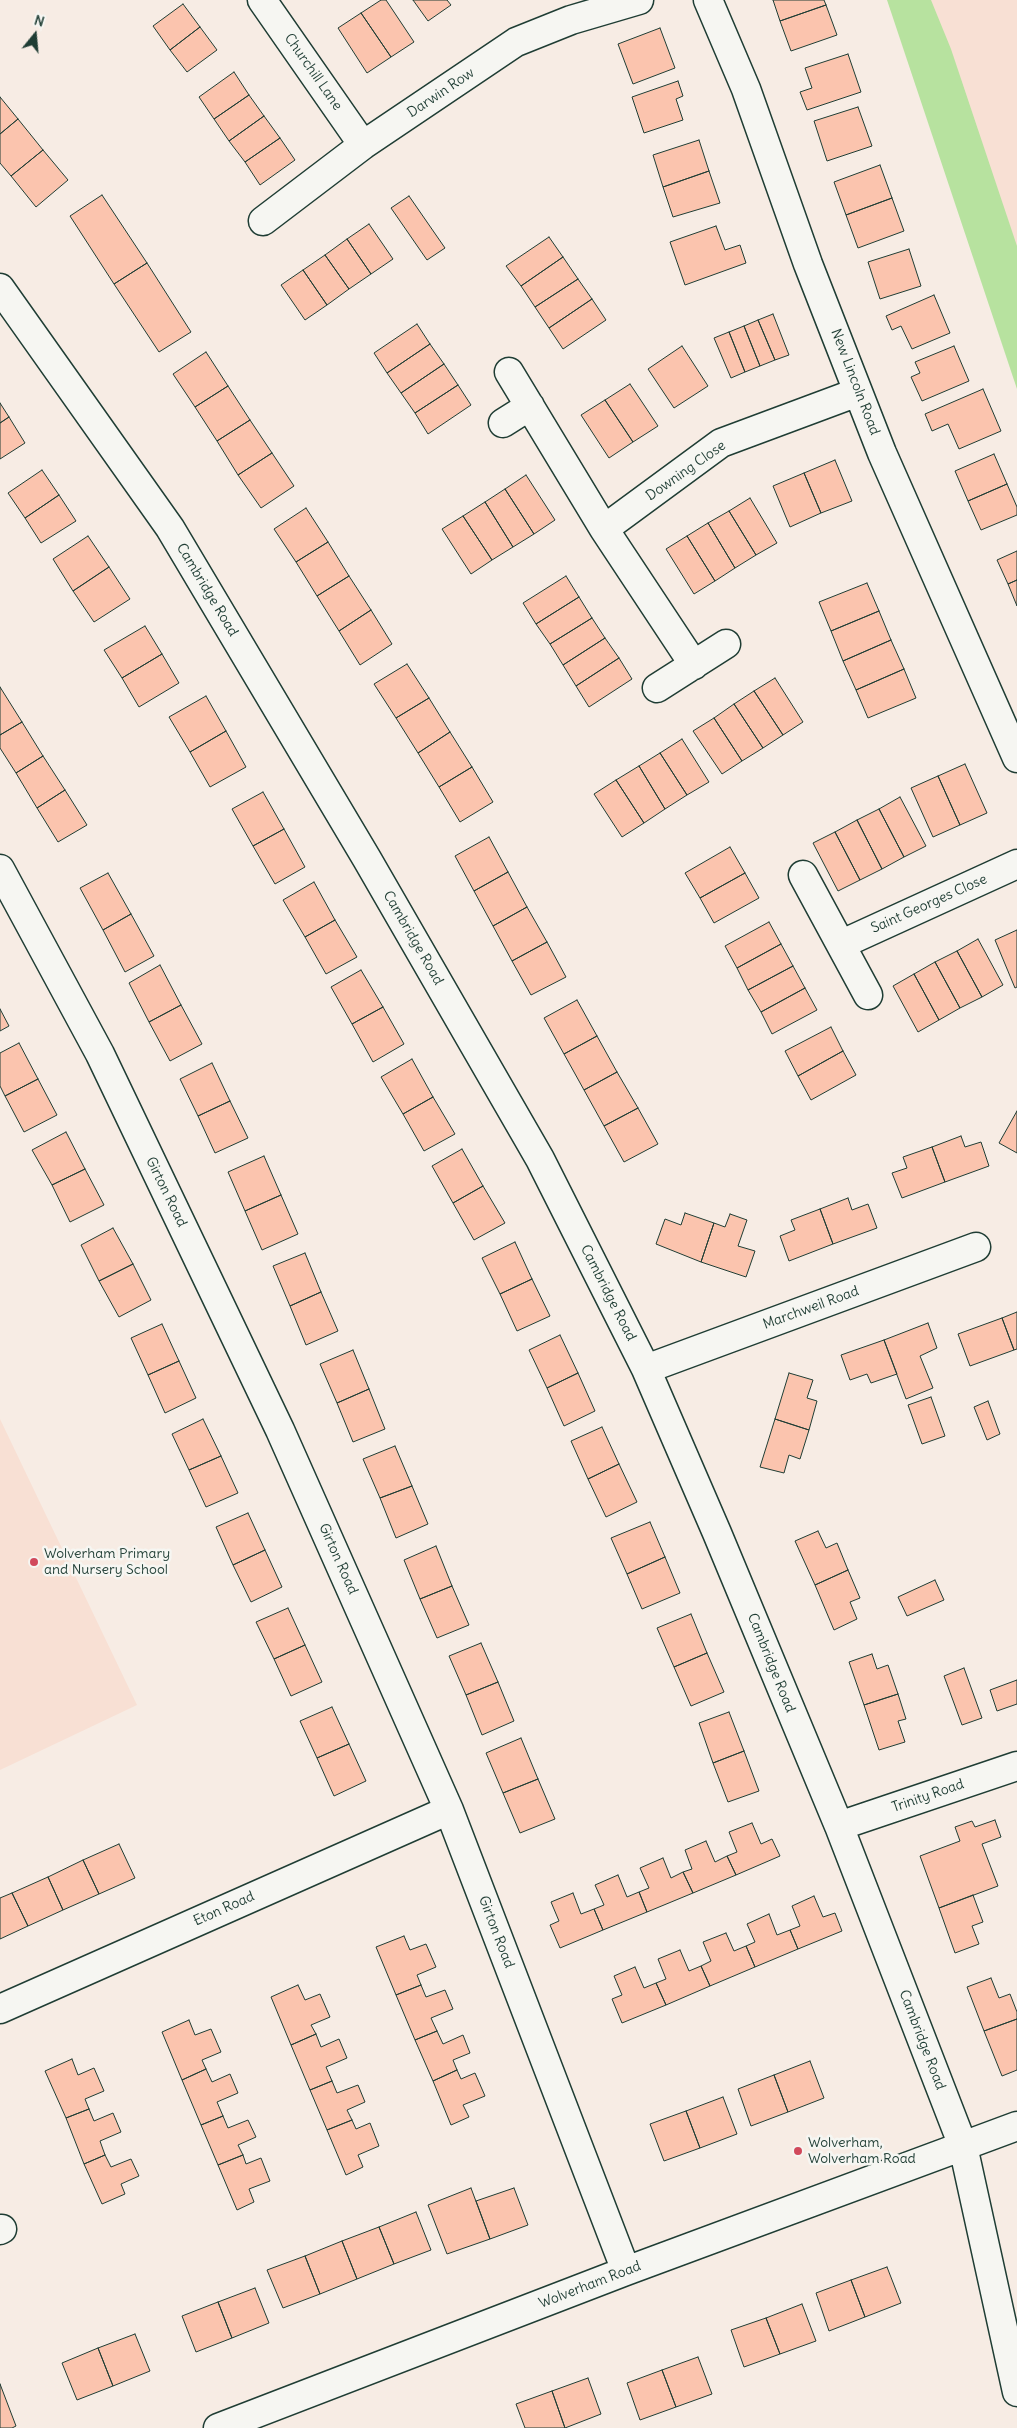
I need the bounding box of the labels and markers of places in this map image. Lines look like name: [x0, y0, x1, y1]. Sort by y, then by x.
place label: Wolverham Primary and Nursery School: [44, 1546, 170, 1578]
marker: Wolverham Primary and Nursery School: [28, 1556, 40, 1568]
place label: Wolverham, Wolverham Road: [808, 2135, 916, 2168]
marker: Wolverham, Wolverham Road: [792, 2145, 804, 2157]

